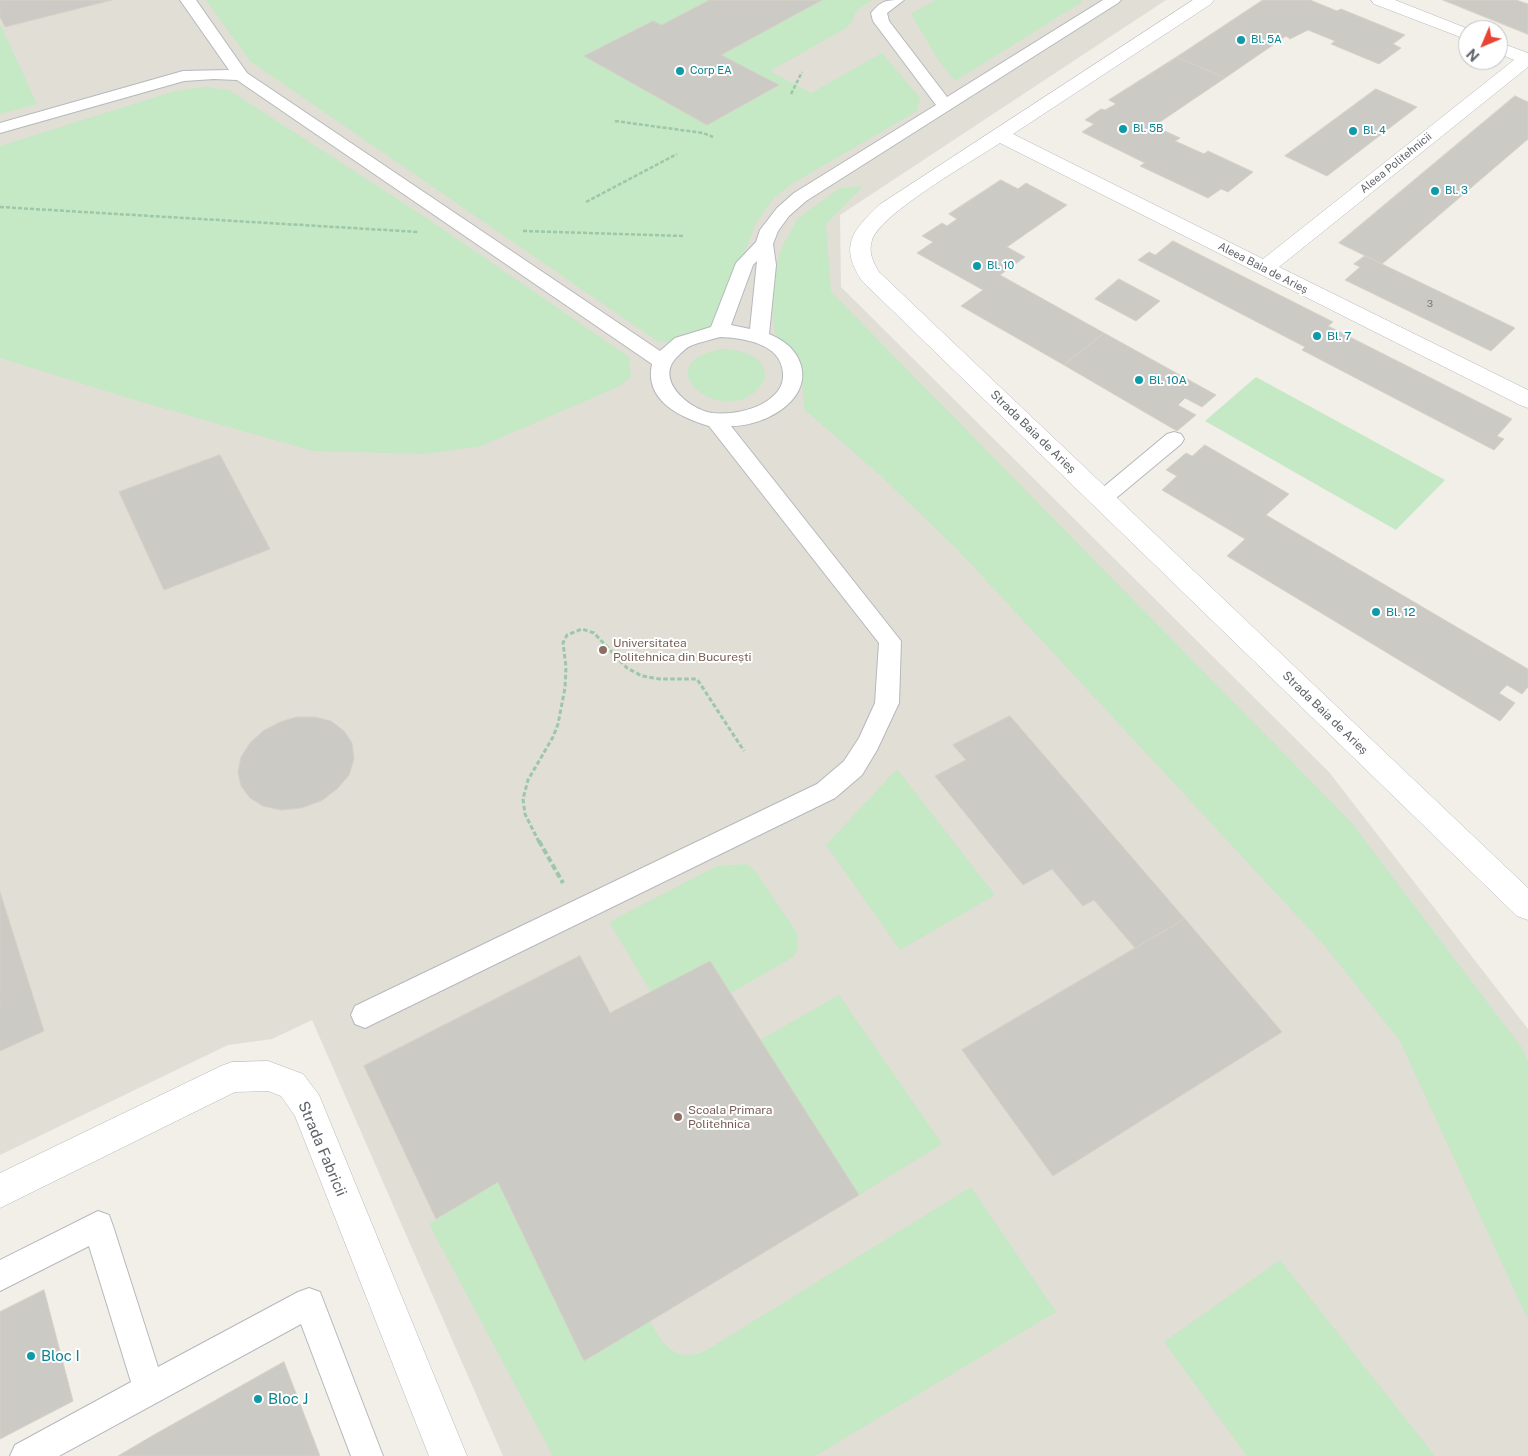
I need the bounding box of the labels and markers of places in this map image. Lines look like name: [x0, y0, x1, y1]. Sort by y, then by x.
place label: Bl. 5A: [1251, 33, 1282, 47]
marker: Bl. 5A: [1235, 34, 1247, 46]
place label: Corp EA: [690, 64, 732, 78]
marker: Corp EA: [674, 65, 686, 77]
place label: Bl. 5B: [1133, 122, 1163, 136]
marker: Bl. 5B: [1117, 123, 1129, 135]
place label: Bl. 4: [1363, 124, 1386, 138]
marker: Bl. 4: [1347, 125, 1359, 137]
place label: Bl. 3: [1445, 184, 1468, 198]
marker: Bl. 3: [1429, 185, 1441, 197]
place label: Bl. 10: [987, 259, 1014, 273]
marker: Bl. 10: [971, 260, 983, 272]
place label: Bl. 7: [1327, 329, 1352, 343]
marker: Bl. 7: [1311, 330, 1323, 342]
place label: Bl. 10A: [1149, 373, 1187, 387]
marker: Bl. 10A: [1133, 374, 1145, 386]
place label: Bl. 12: [1386, 605, 1415, 619]
marker: Bl. 12: [1370, 606, 1382, 618]
place label: Universitatea Politehnica din București: [613, 636, 752, 664]
marker: Universitatea Politehnica din București: [597, 644, 609, 656]
place label: Scoala Primara Politehnica: [688, 1103, 772, 1131]
marker: Scoala Primara Politehnica: [672, 1111, 684, 1123]
place label: Bloc I: [41, 1347, 80, 1365]
marker: Bloc I: [25, 1350, 37, 1362]
place label: Bloc J: [268, 1390, 308, 1408]
marker: Bloc J: [252, 1393, 264, 1405]

